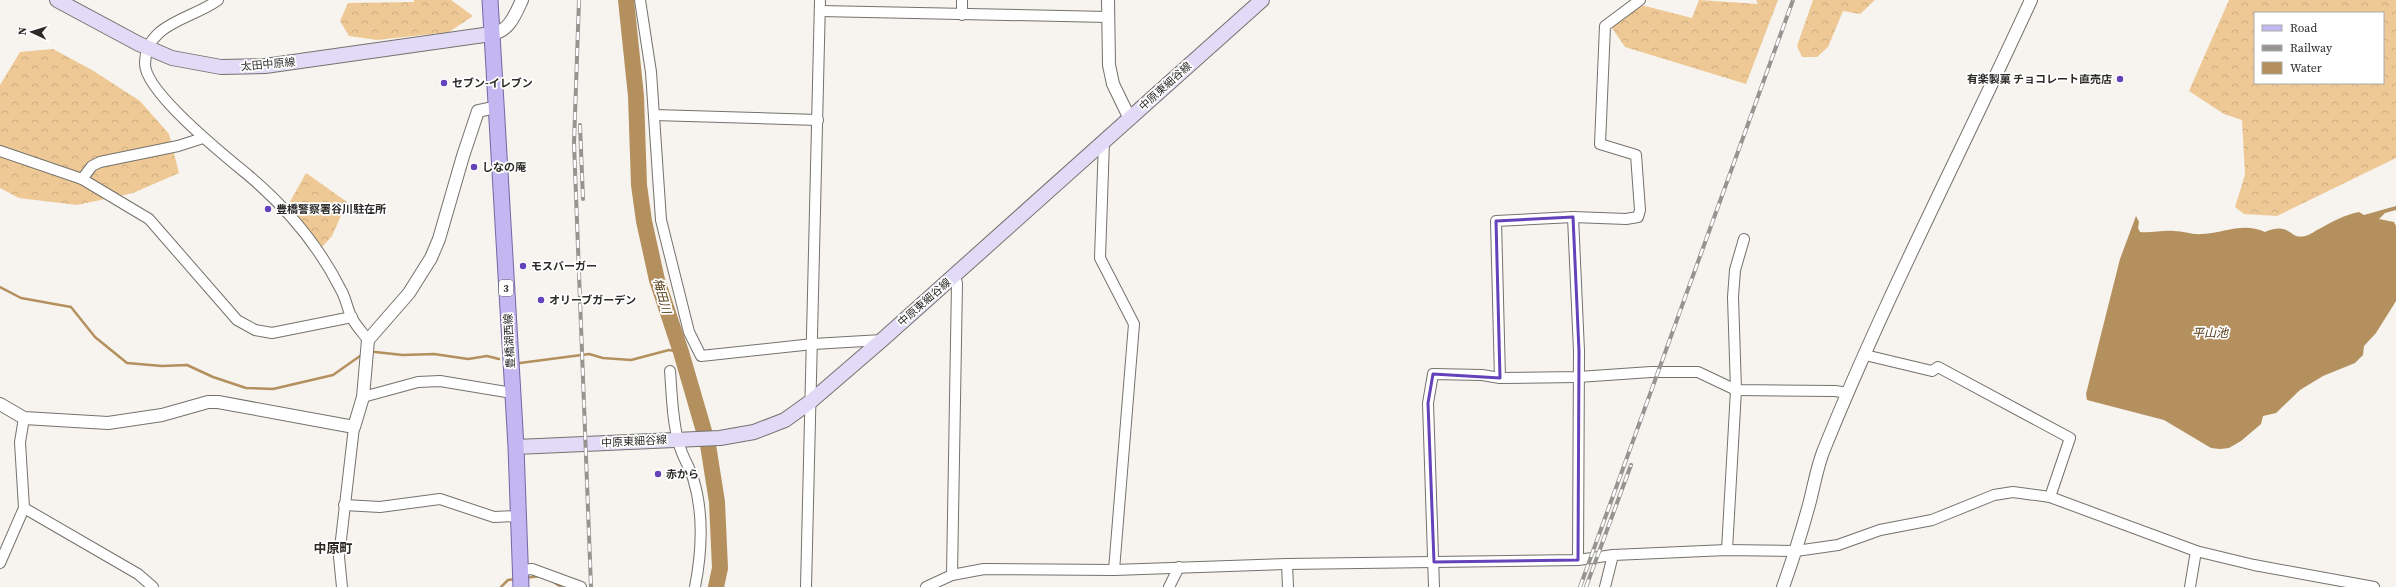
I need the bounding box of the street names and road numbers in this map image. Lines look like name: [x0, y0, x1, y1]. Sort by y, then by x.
street label: 太田中原線: [240, 55, 296, 74]
street label: 中原東細谷線: [1136, 59, 1195, 114]
street label: 中原東細谷線: [895, 275, 954, 330]
road number: 3: [499, 280, 513, 296]
street label: 豊橋湖西線: [501, 313, 518, 369]
street label: 中原東細谷線: [601, 432, 667, 451]

